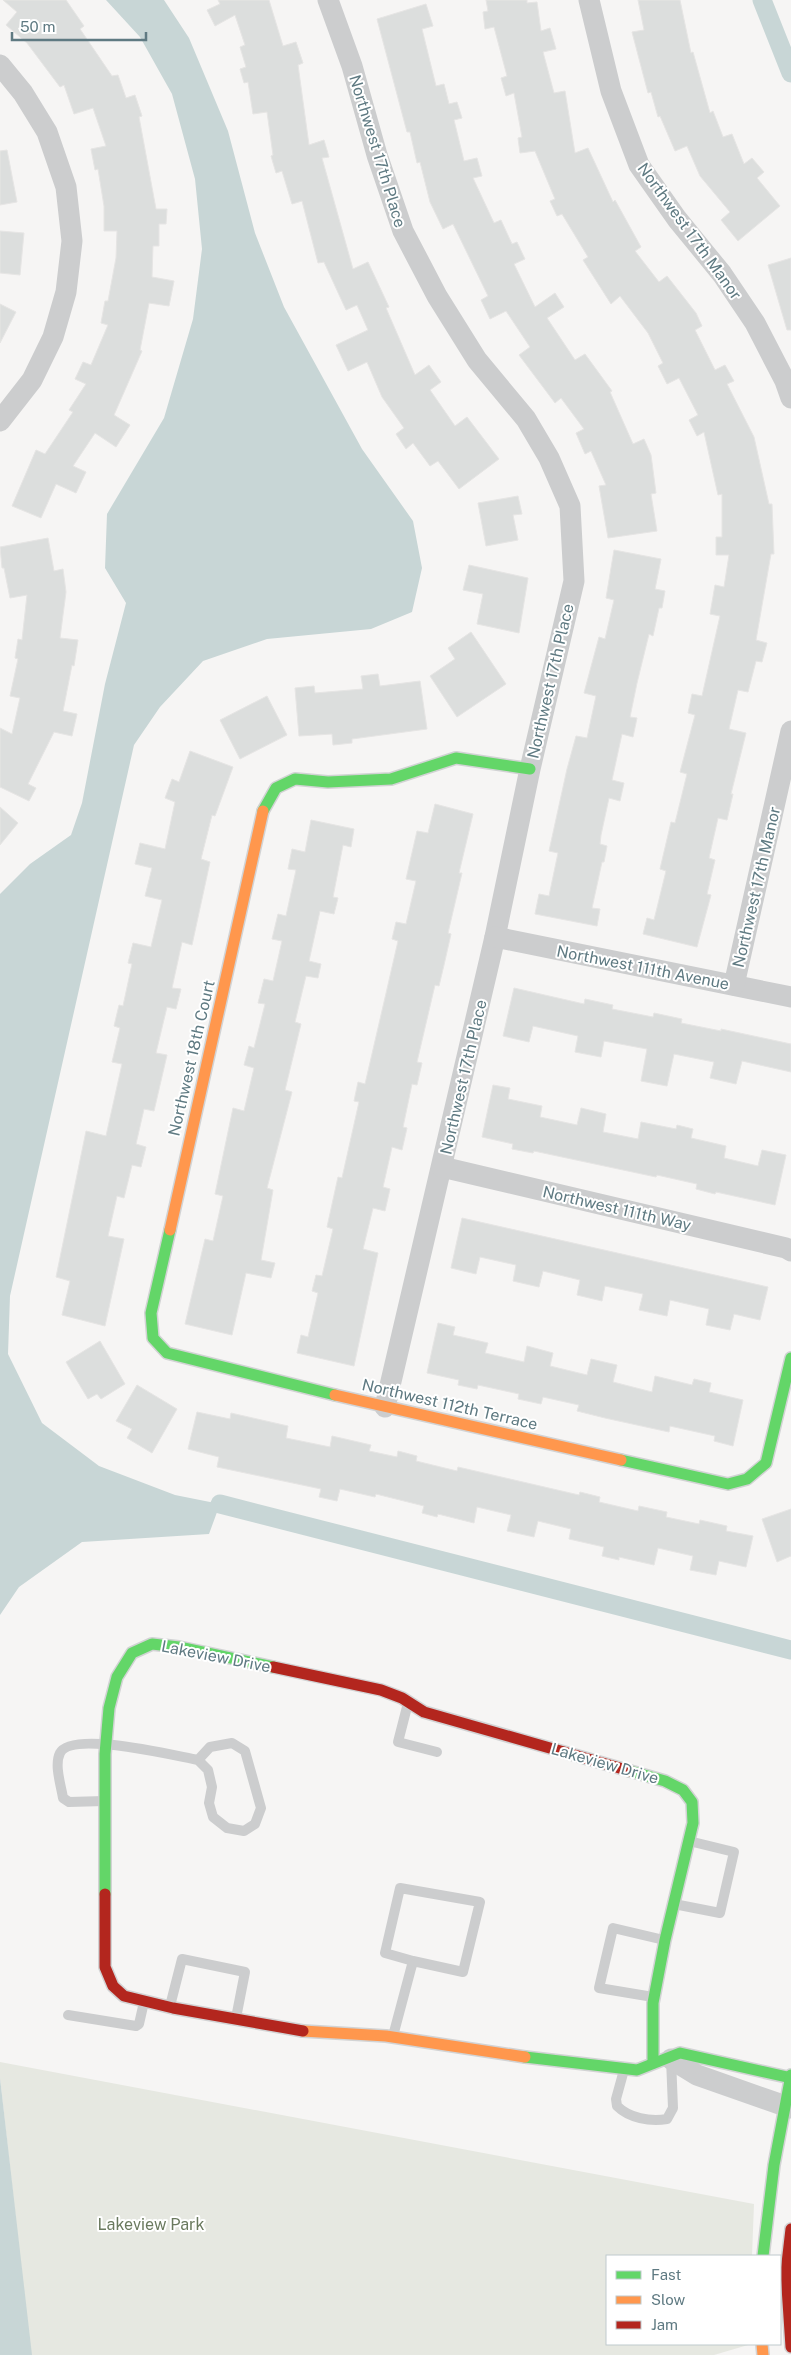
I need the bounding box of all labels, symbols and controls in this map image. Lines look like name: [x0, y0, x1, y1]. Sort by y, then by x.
scale bar: [12, 10, 146, 42]
text: 50 m: [20, 18, 55, 35]
street label: Northwest 17th Place: [345, 73, 410, 230]
street label: Northwest 17th Manor: [634, 159, 746, 303]
street label: Northwest 17th Place: [523, 602, 578, 760]
street label: Northwest 17th Manor: [729, 805, 784, 969]
street label: Northwest 111th Avenue: [555, 941, 731, 994]
street label: Northwest 18th Court: [164, 978, 219, 1138]
street label: Northwest 17th Place: [436, 998, 491, 1156]
street label: Northwest 111th Way: [541, 1182, 693, 1235]
street label: Northwest 112th Terrace: [360, 1375, 540, 1434]
street label: Lakeview Drive: [160, 1637, 272, 1676]
street label: Lakeview Drive: [549, 1739, 661, 1788]
park label: Lakeview Park: [98, 2215, 204, 2234]
legend: [606, 2255, 781, 2345]
text: Fast: [651, 2266, 681, 2283]
text: Slow: [651, 2291, 686, 2308]
text: Jam: [651, 2316, 678, 2333]

